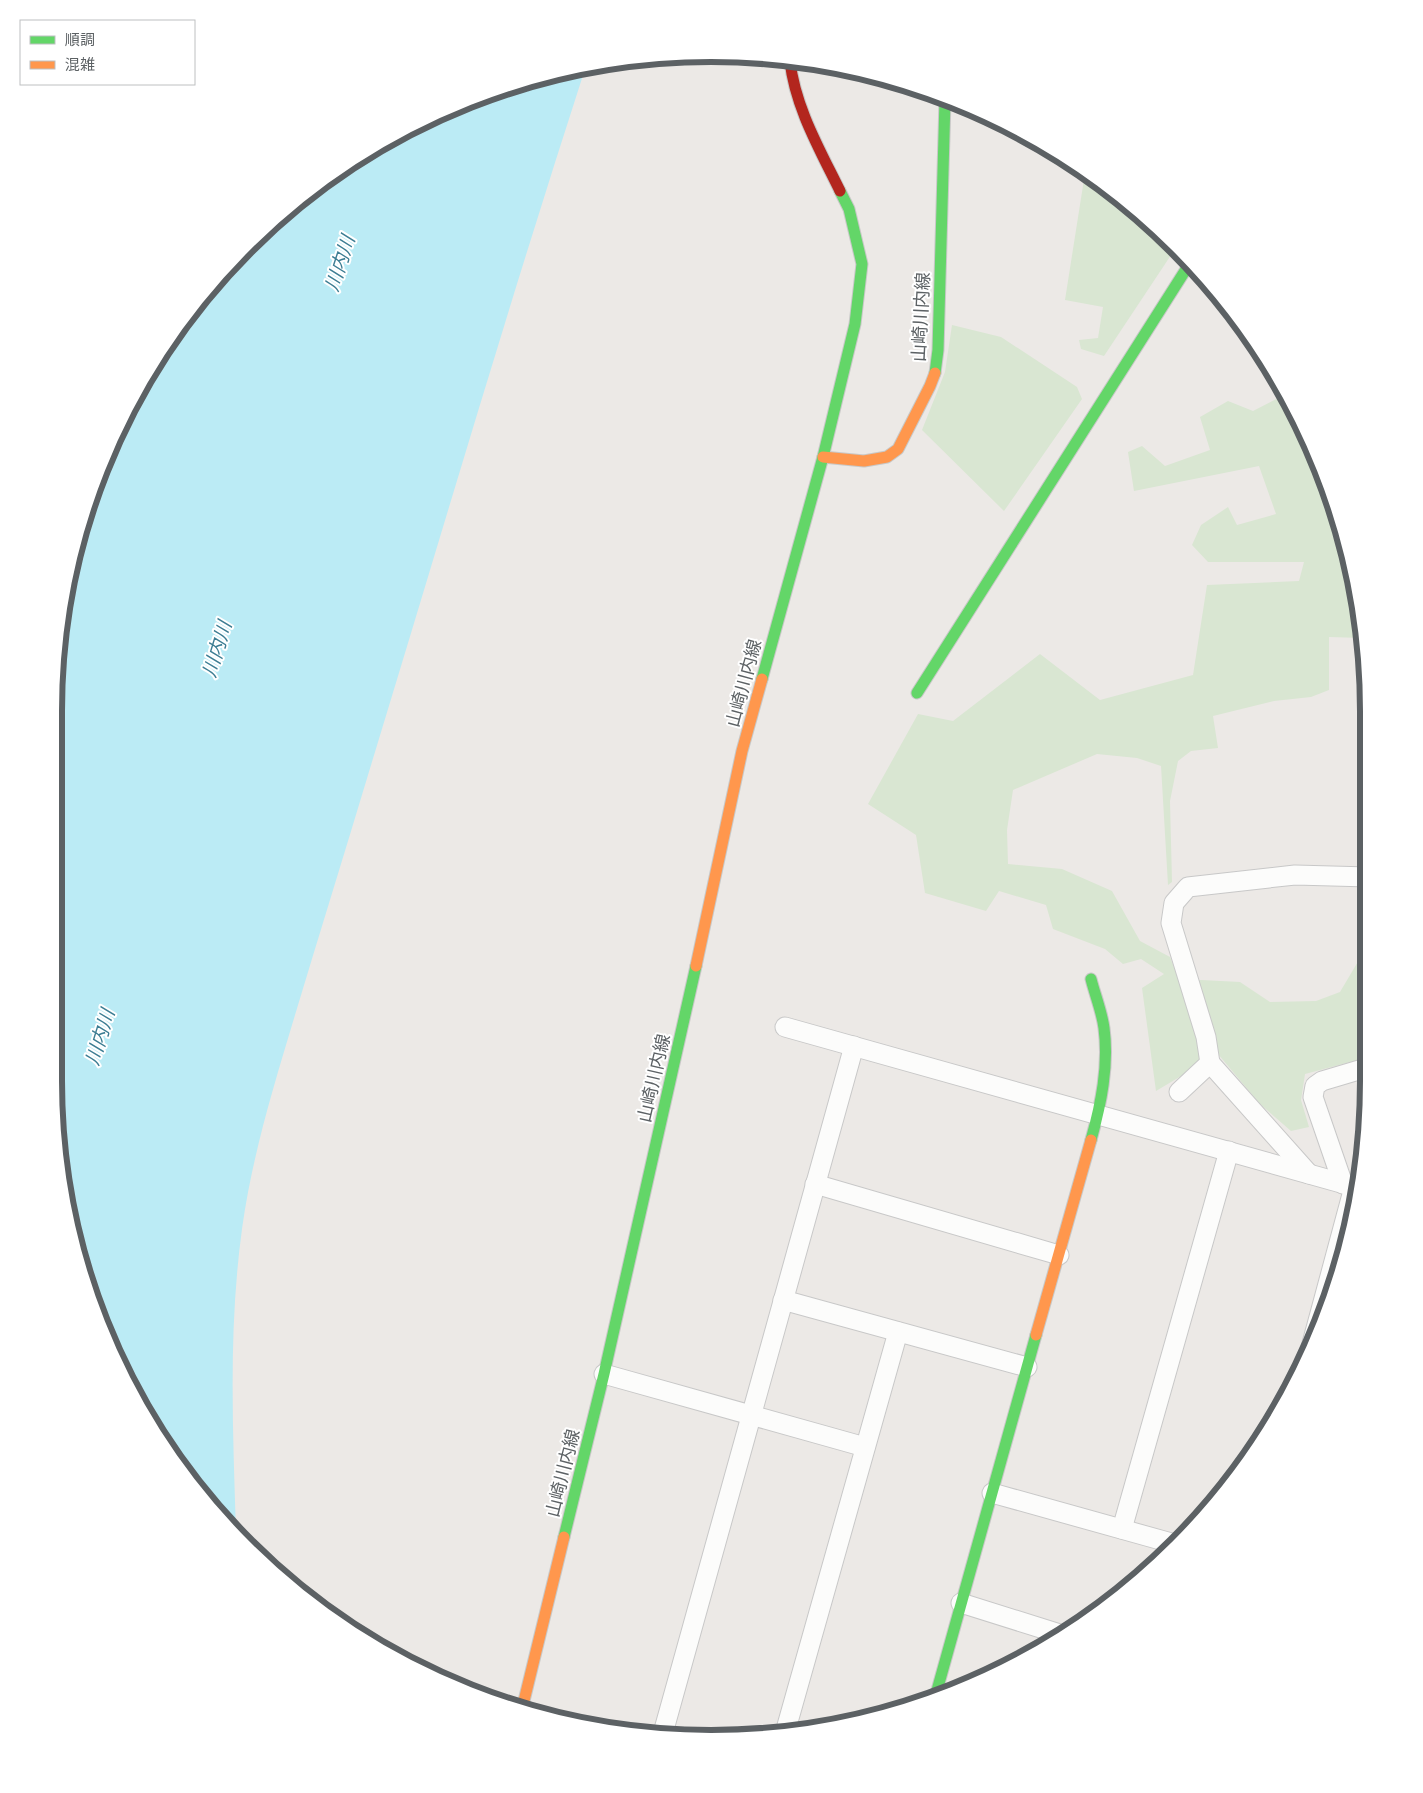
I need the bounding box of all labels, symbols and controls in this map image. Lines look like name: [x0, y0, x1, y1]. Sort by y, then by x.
legend: [20, 20, 195, 85]
text: 順調: [65, 30, 95, 48]
text: 混雑: [65, 55, 95, 73]
water label: 川内川: [319, 230, 359, 294]
street label: 山崎川内線: [907, 271, 933, 363]
water label: 川内川: [197, 616, 236, 680]
street label: 山崎川内線: [721, 637, 765, 729]
water label: 川内川: [80, 1004, 119, 1068]
street label: 山崎川内線: [632, 1032, 674, 1124]
street label: 山崎川内線: [540, 1427, 584, 1519]

